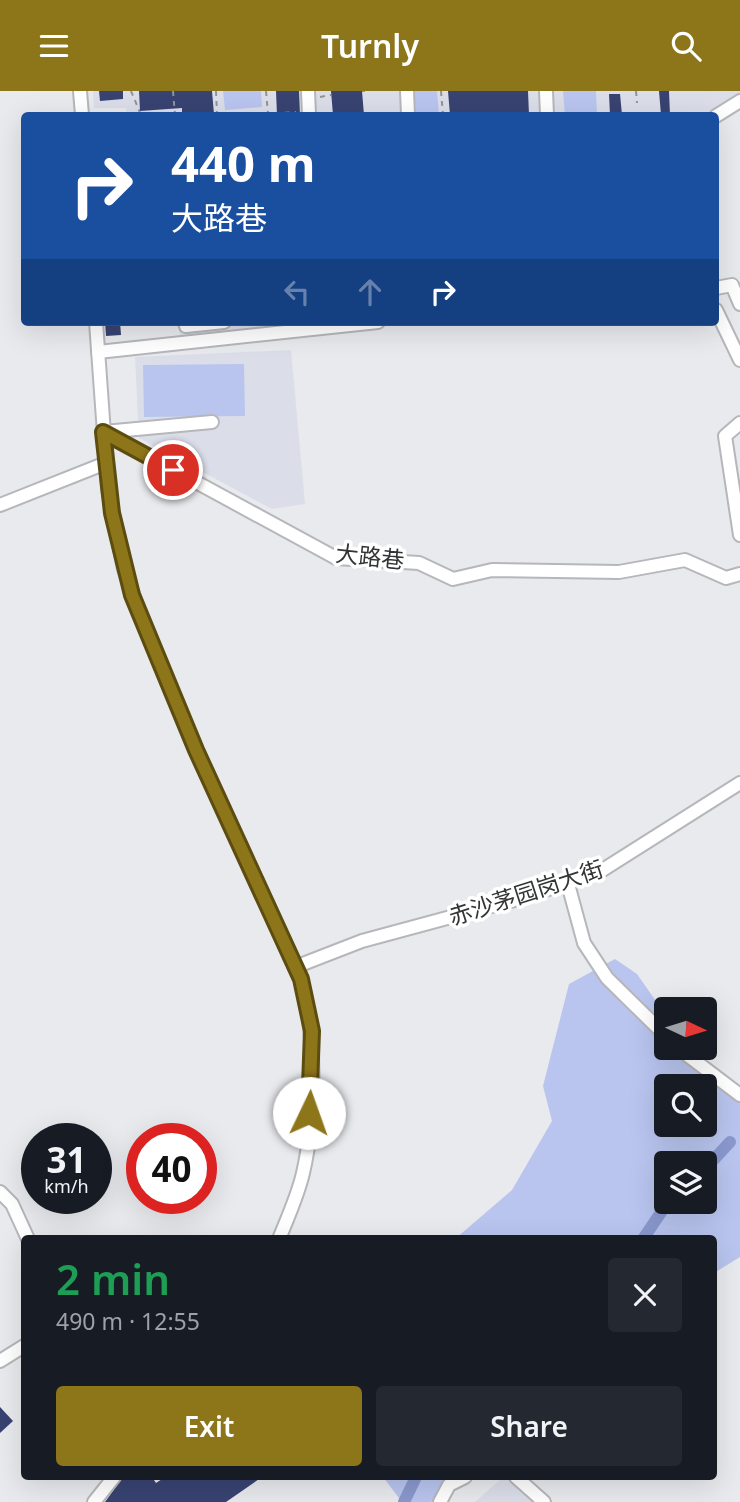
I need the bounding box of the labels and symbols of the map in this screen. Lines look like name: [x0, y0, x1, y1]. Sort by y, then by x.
pin: [143, 440, 203, 500]
street label: 大路巷: [334, 536, 406, 576]
street label: 赤沙茅园岗大街: [444, 852, 607, 932]
north arrow: [654, 997, 718, 1061]
position arrow: [272, 1076, 346, 1150]
speed limit sign: 40: [126, 1123, 217, 1214]

